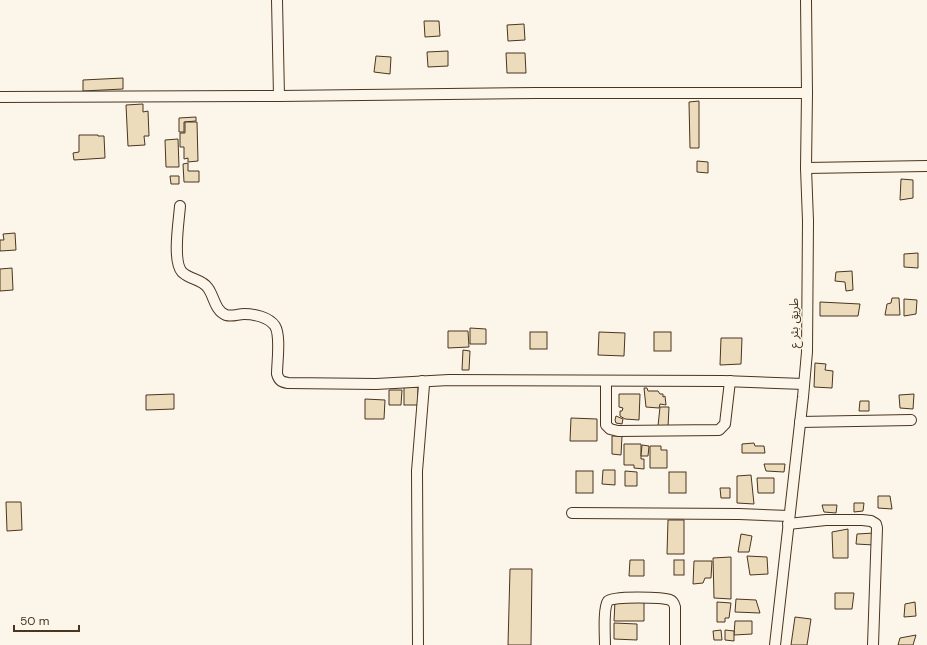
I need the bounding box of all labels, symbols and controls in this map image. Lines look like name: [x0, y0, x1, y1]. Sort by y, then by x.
street label: طريق بئر ع: [786, 298, 803, 348]
scale bar: [14, 607, 79, 633]
text: 50 m: [20, 613, 49, 629]

